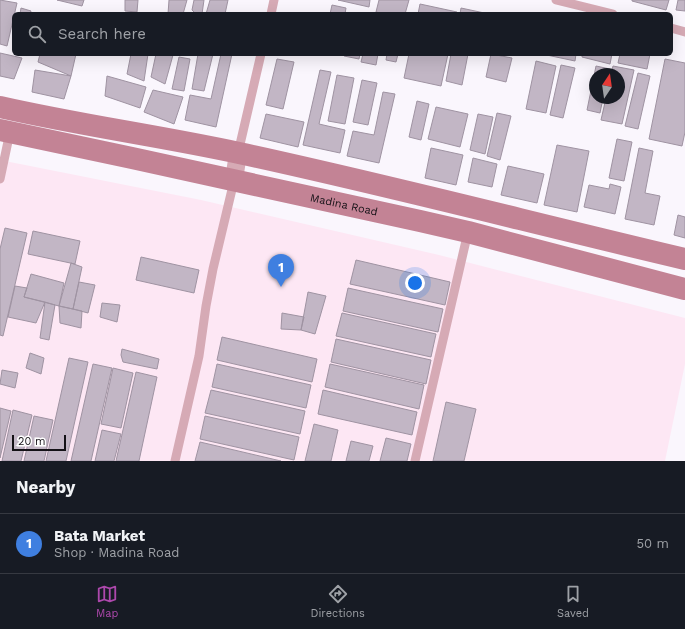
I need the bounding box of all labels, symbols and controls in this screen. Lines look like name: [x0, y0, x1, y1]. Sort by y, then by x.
search box: [12, 12, 673, 56]
icon: search: [26, 23, 48, 45]
text: Search here: [58, 25, 146, 43]
north arrow: [589, 68, 625, 104]
street label: Madina Road: [309, 191, 379, 218]
pin: 1: [268, 254, 294, 287]
your location: [405, 273, 425, 293]
scale bar: [12, 433, 66, 452]
text: 20 m: [18, 435, 46, 448]
text: Nearby: [16, 477, 75, 497]
text: Bata Market: [54, 527, 145, 545]
text: 1: [26, 536, 32, 551]
text: 50 m: [637, 536, 669, 551]
text: Shop · Madina Road: [54, 545, 179, 560]
tab: Map: [96, 583, 118, 620]
tab: Directions: [311, 583, 365, 620]
tab: Saved: [557, 583, 589, 620]

